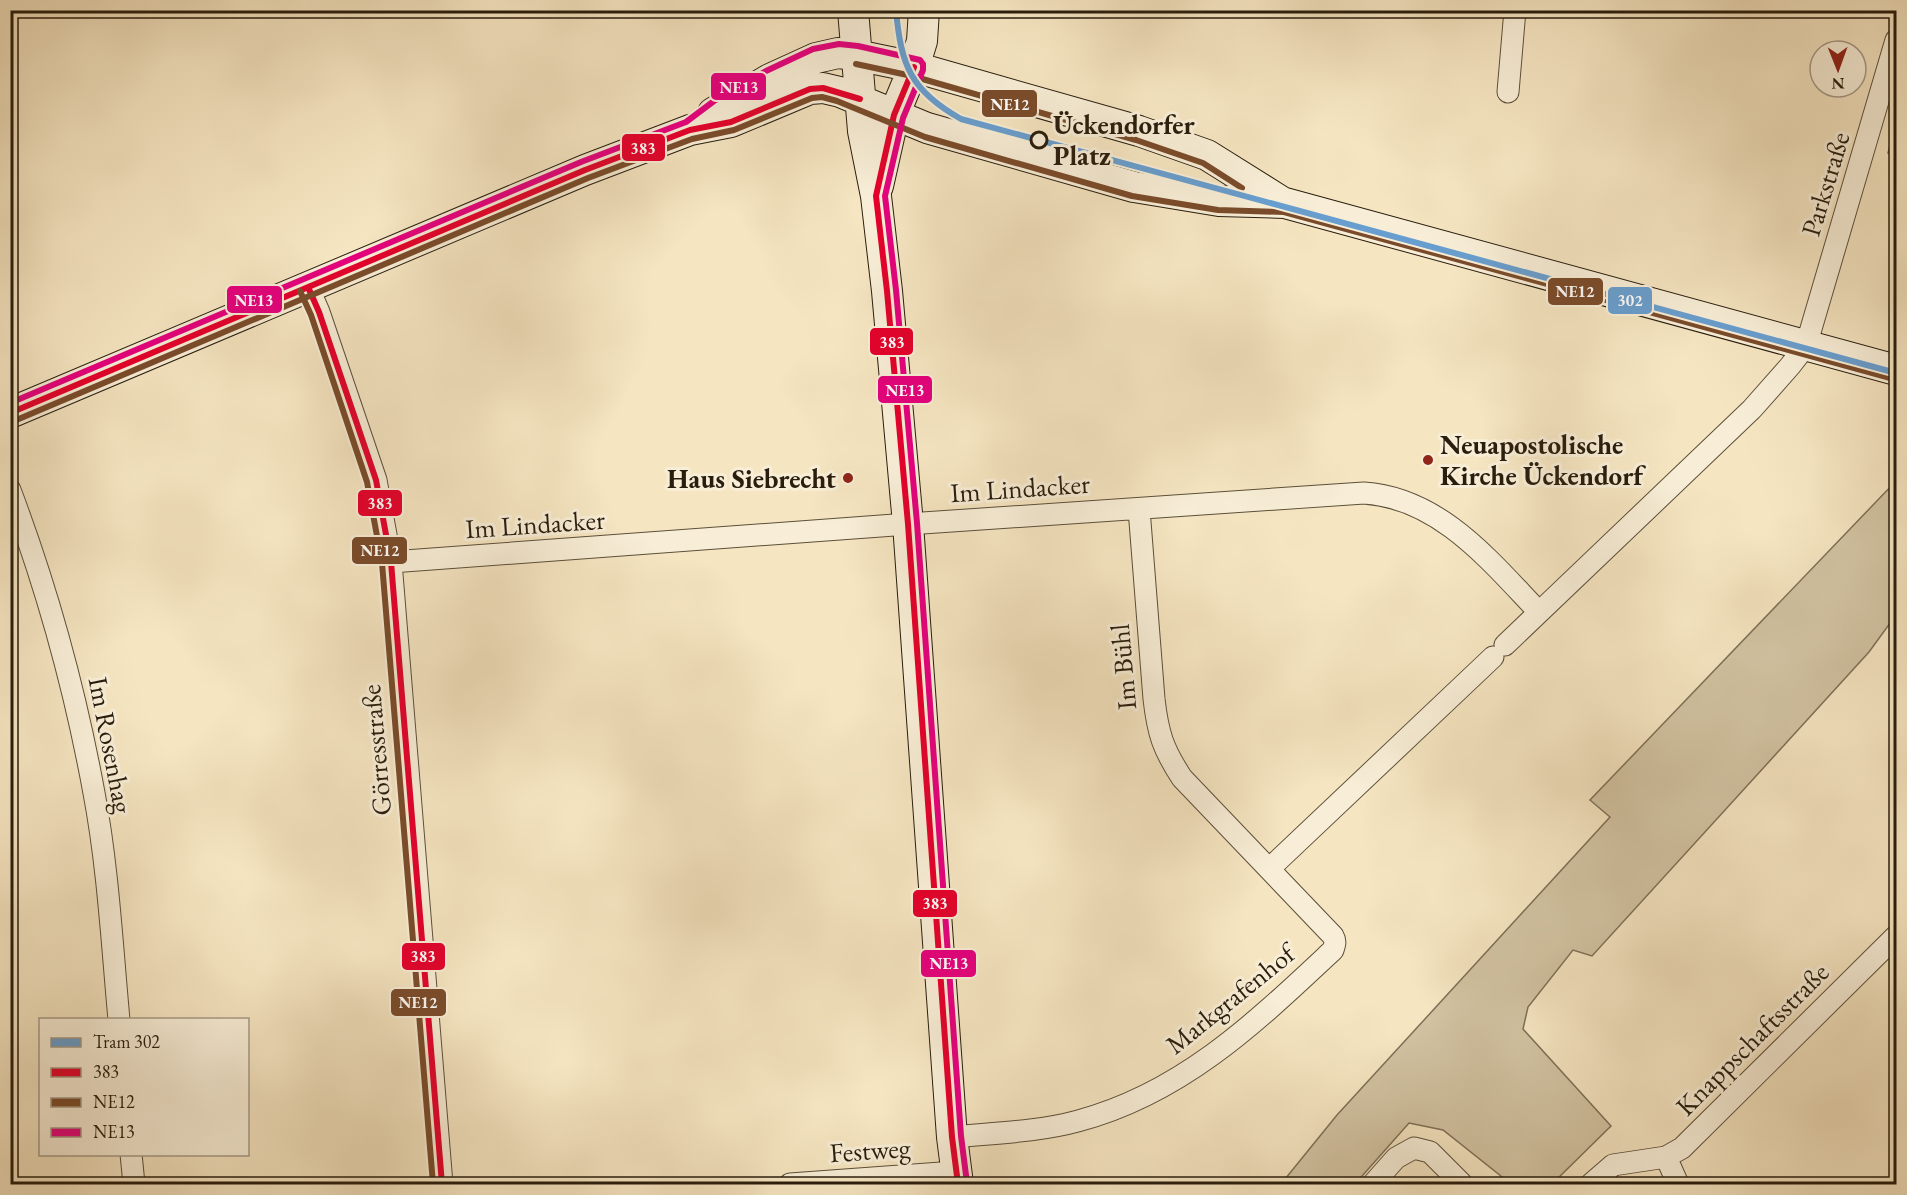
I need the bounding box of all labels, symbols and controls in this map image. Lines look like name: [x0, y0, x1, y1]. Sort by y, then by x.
north arrow: [1808, 39, 1868, 99]
line badge: NE13: [710, 72, 767, 101]
text: N: [1832, 73, 1845, 94]
text: NE13: [719, 77, 759, 98]
line badge: NE12: [981, 89, 1038, 118]
text: NE12: [990, 94, 1030, 115]
place label: Ückendorfer Platz: [1053, 107, 1196, 173]
street label: Parkstraße: [1793, 128, 1857, 240]
marker: Ückendorfer Platz: [1030, 131, 1048, 149]
line badge: 383: [621, 133, 666, 162]
text: 383: [630, 138, 656, 159]
line badge: NE12: [1547, 277, 1604, 306]
text: NE12: [1555, 281, 1595, 302]
line badge: NE13: [226, 285, 283, 314]
line badge: 302: [1607, 286, 1653, 315]
text: NE13: [234, 290, 274, 311]
text: 302: [1617, 290, 1643, 311]
line badge: 383: [869, 327, 914, 356]
text: 383: [879, 332, 905, 353]
line badge: NE13: [877, 375, 933, 404]
text: NE13: [885, 380, 925, 401]
place label: Neuapostolische Kirche Ückendorf: [1440, 427, 1646, 493]
marker: Neuapostolische Kirche Ückendorf: [1421, 453, 1435, 467]
place label: Haus Siebrecht: [667, 461, 836, 496]
street label: Im Lindacker: [949, 466, 1091, 510]
marker: Haus Siebrecht: [841, 471, 855, 485]
line badge: 383: [357, 489, 403, 517]
text: 383: [367, 493, 393, 514]
street label: Im Lindacker: [464, 502, 606, 546]
line badge: NE12: [351, 536, 408, 565]
text: NE12: [360, 540, 400, 561]
street label: Im Bühl: [1102, 623, 1144, 711]
street label: Im Rosenhag: [81, 674, 141, 816]
street label: Görresstraße: [353, 683, 399, 817]
line badge: 383: [912, 889, 958, 918]
text: 383: [922, 893, 948, 914]
street label: Markgrafenhof: [1158, 934, 1304, 1062]
line badge: 383: [401, 942, 446, 971]
text: 383: [410, 946, 436, 967]
line badge: NE13: [920, 949, 977, 978]
text: NE13: [929, 953, 969, 974]
street label: Knappschaftsstraße: [1668, 955, 1836, 1123]
line badge: NE12: [390, 988, 447, 1017]
text: NE12: [398, 992, 438, 1013]
legend: [39, 1018, 249, 1156]
text: Tram 302: [93, 1030, 160, 1053]
text: 383: [93, 1060, 119, 1083]
text: NE12: [93, 1090, 135, 1113]
text: NE13: [93, 1120, 135, 1143]
street label: Festweg: [828, 1130, 912, 1170]

